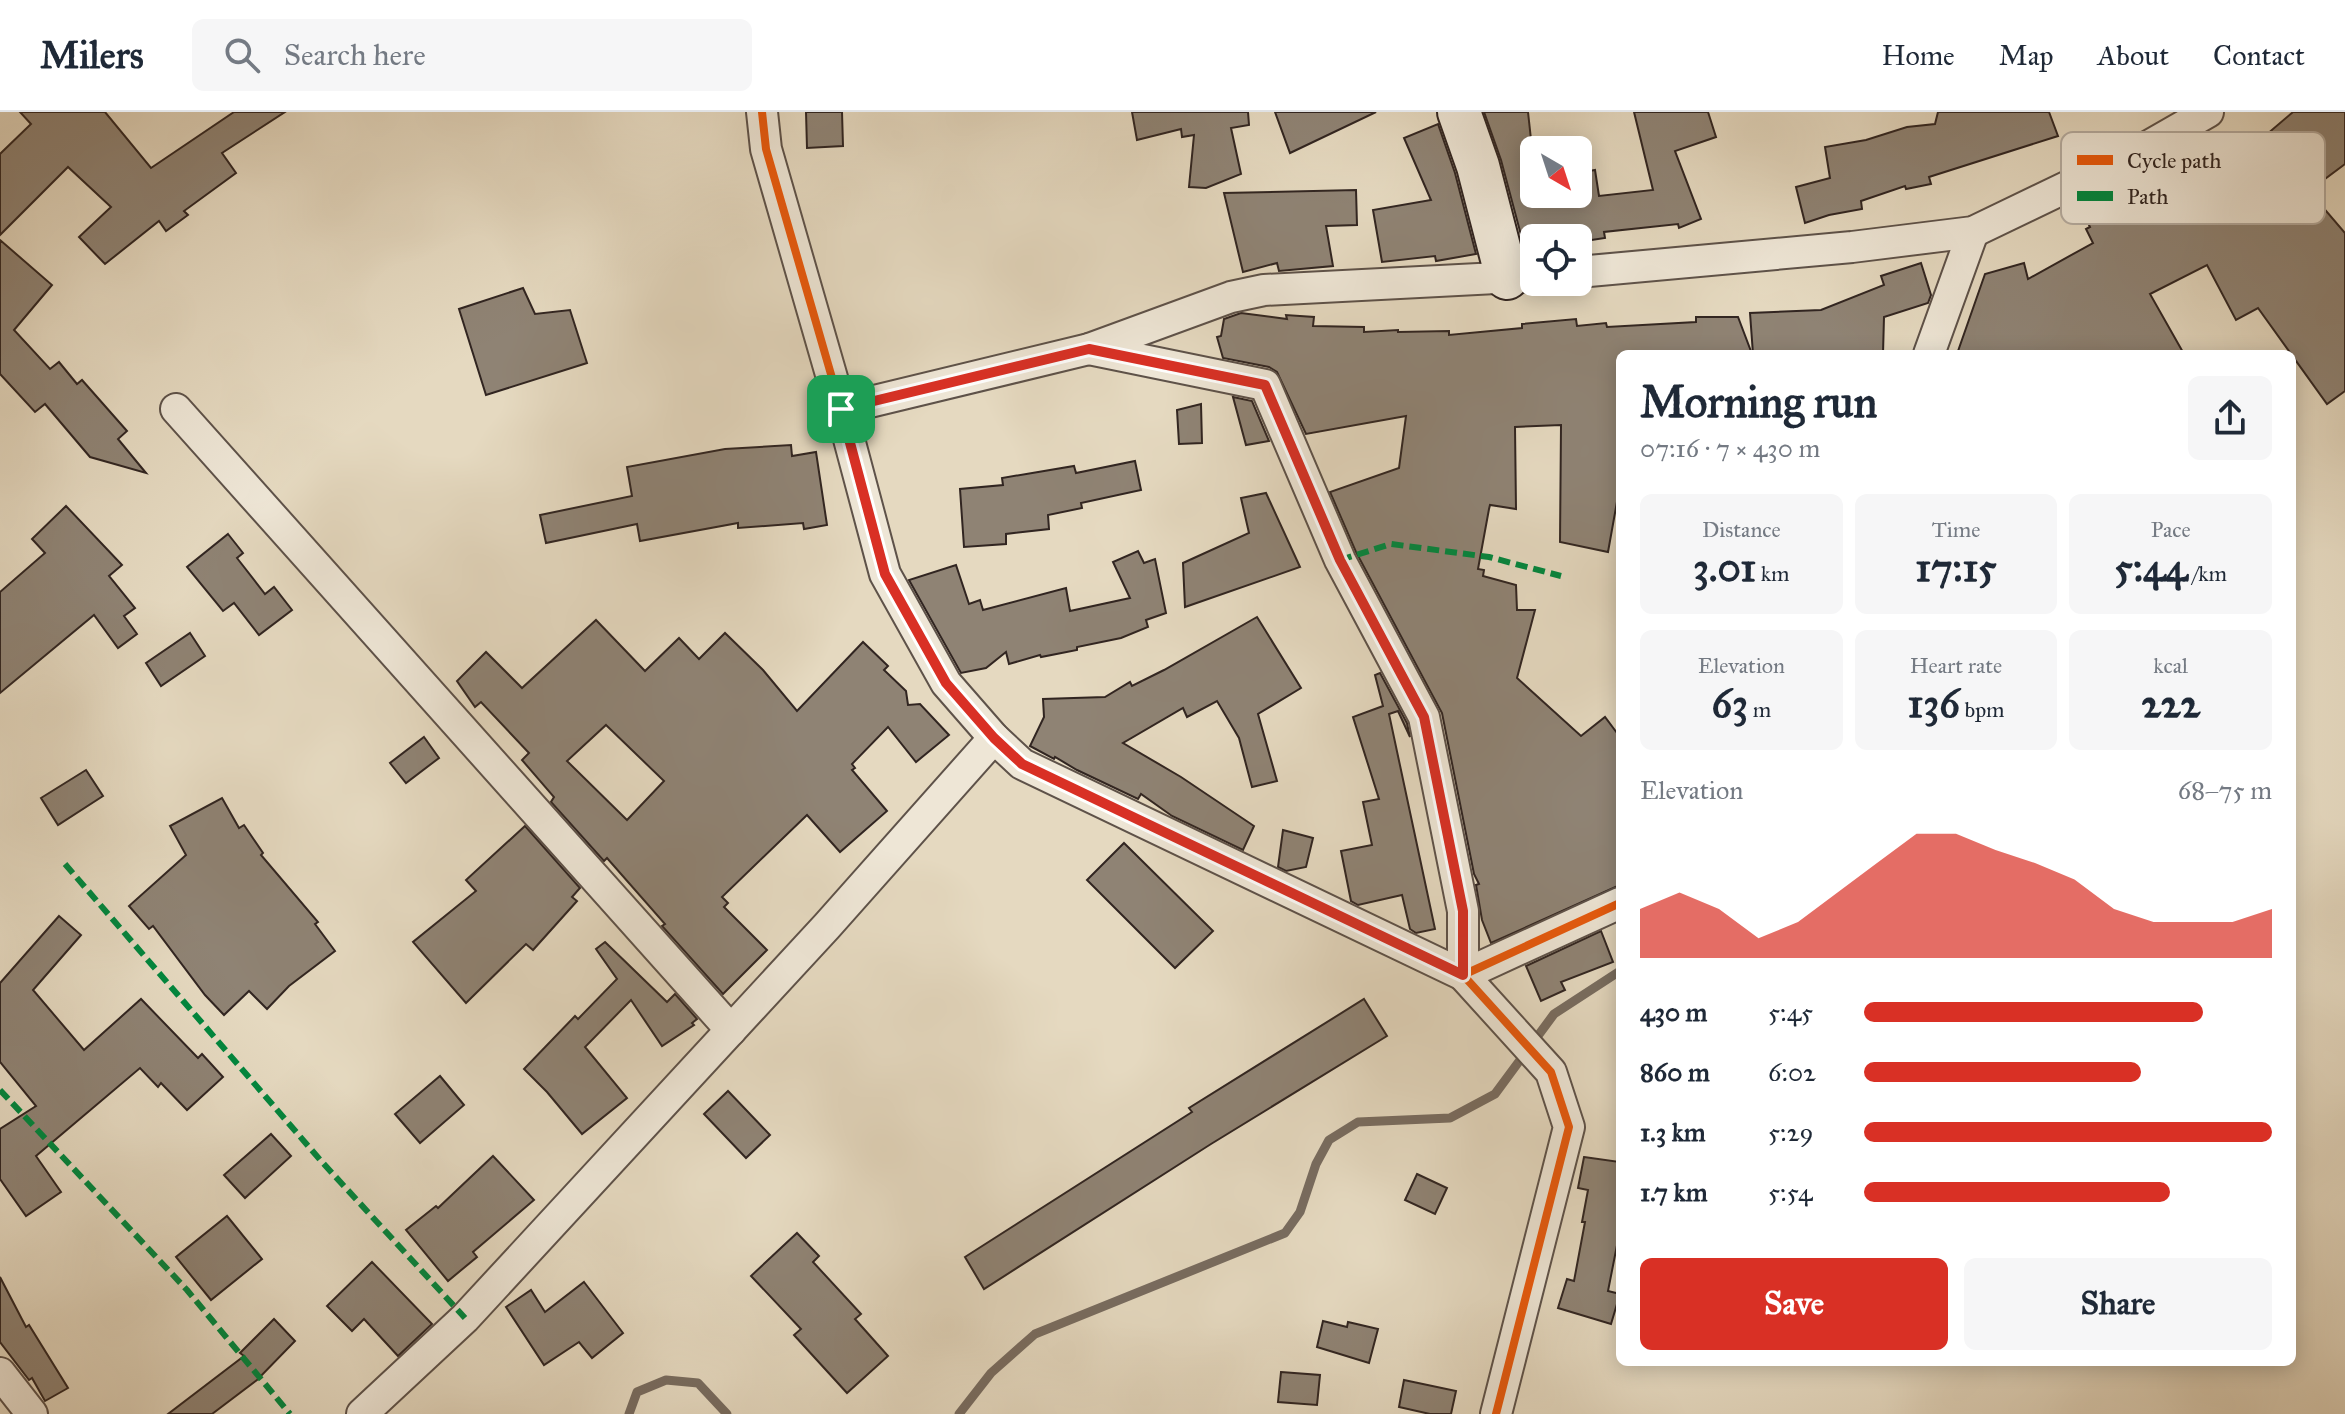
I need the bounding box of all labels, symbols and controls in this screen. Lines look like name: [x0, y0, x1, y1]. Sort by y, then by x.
search box: [192, 19, 752, 91]
text: Milers: [40, 32, 144, 78]
icon: search: [220, 33, 264, 77]
text: Search here: [284, 37, 426, 73]
text: Home: [1882, 38, 1955, 73]
text: Map: [1999, 38, 2053, 73]
text: About: [2097, 38, 2169, 73]
text: Contact: [2213, 38, 2305, 73]
legend: [2061, 132, 2325, 224]
north arrow: [1520, 136, 1592, 208]
map controls: [1520, 136, 1592, 296]
text: Cycle path: [2127, 147, 2222, 174]
text: Path: [2127, 183, 2169, 210]
button: locate: [1520, 224, 1592, 296]
pin: [807, 375, 875, 443]
text: Morning run: [1640, 375, 1877, 429]
button: share: [2188, 376, 2272, 460]
icon: arrive: [819, 387, 863, 431]
text: 07:16 · 7 × 430 m: [1640, 432, 1820, 464]
text: Distance: [1702, 516, 1781, 543]
text: Time: [1932, 516, 1980, 543]
text: Pace: [2151, 516, 2191, 543]
text: 3.01: [1693, 543, 1756, 592]
text: 17:15: [1915, 543, 1997, 592]
text: 5:44: [2114, 543, 2188, 592]
text: km: [1756, 560, 1790, 587]
text: /km: [2188, 560, 2227, 587]
text: Elevation: [1698, 652, 1785, 679]
text: Heart rate: [1910, 652, 2002, 679]
text: kcal: [2153, 652, 2188, 679]
text: 63: [1711, 679, 1748, 728]
text: 136: [1907, 679, 1960, 728]
text: 222: [2141, 679, 2200, 728]
text: m: [1748, 696, 1771, 723]
text: bpm: [1960, 696, 2005, 723]
text: Elevation: [1640, 774, 1743, 806]
text: 68–75 m: [2178, 774, 2272, 806]
text: 430 m: [1640, 996, 1707, 1028]
text: 5:45: [1768, 996, 1813, 1028]
text: 860 m: [1640, 1056, 1710, 1088]
text: 6:02: [1768, 1056, 1816, 1088]
text: 1.3 km: [1640, 1116, 1706, 1148]
text: 5:29: [1768, 1116, 1813, 1148]
text: 1.7 km: [1640, 1176, 1708, 1208]
text: 5:54: [1768, 1176, 1813, 1208]
button: Save: [1640, 1258, 1948, 1350]
button: Share: [1964, 1258, 2272, 1350]

